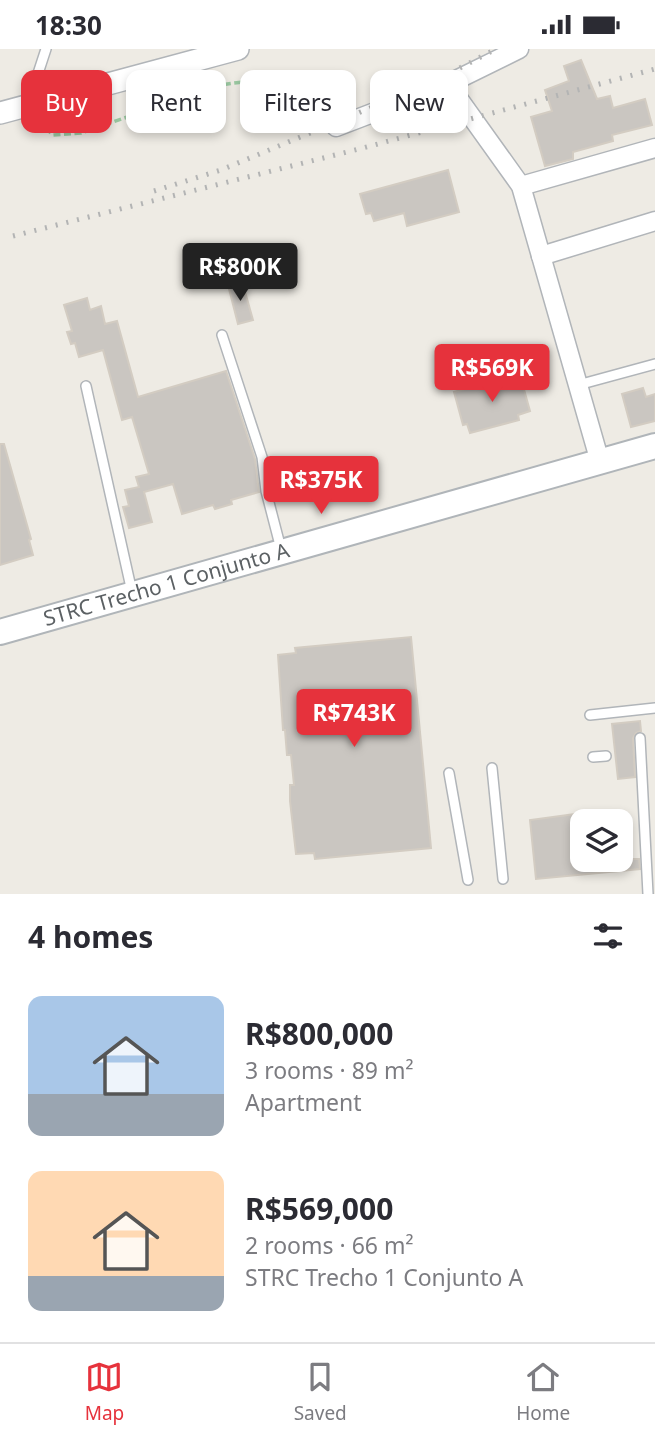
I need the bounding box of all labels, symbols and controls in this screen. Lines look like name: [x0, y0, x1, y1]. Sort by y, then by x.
text: 18:30: [35, 7, 102, 43]
chip: Buy: [21, 70, 112, 133]
chip: Rent: [126, 70, 226, 133]
chip: Filters: [240, 70, 356, 133]
chip: New: [370, 70, 468, 133]
pin: R$800K: [183, 243, 297, 303]
text: R$800K: [199, 250, 281, 282]
pin: R$569K: [435, 345, 549, 404]
text: R$569K: [451, 351, 533, 383]
pin: R$375K: [264, 456, 378, 516]
text: R$375K: [280, 463, 362, 495]
street label: STRC Trecho 1 Conjunto A: [40, 535, 293, 632]
pin: R$743K: [297, 689, 411, 749]
text: R$743K: [313, 696, 395, 728]
map controls: [570, 809, 633, 872]
button: layers: [570, 809, 633, 872]
text: 4 homes: [28, 916, 153, 957]
icon: filters: [589, 917, 627, 955]
text: R$800,000: [245, 1013, 393, 1054]
icon: home: [84, 1024, 168, 1108]
text: 3 rooms · 89 m²: [245, 1054, 414, 1086]
text: Apartment: [245, 1086, 362, 1118]
text: R$569,000: [245, 1188, 393, 1229]
icon: home: [84, 1199, 168, 1283]
text: 2 rooms · 66 m²: [245, 1229, 414, 1261]
text: STRC Trecho 1 Conjunto A: [245, 1261, 523, 1293]
tab: Map: [85, 1358, 124, 1426]
tab: Saved: [294, 1358, 347, 1426]
tab: Home: [516, 1358, 570, 1426]

